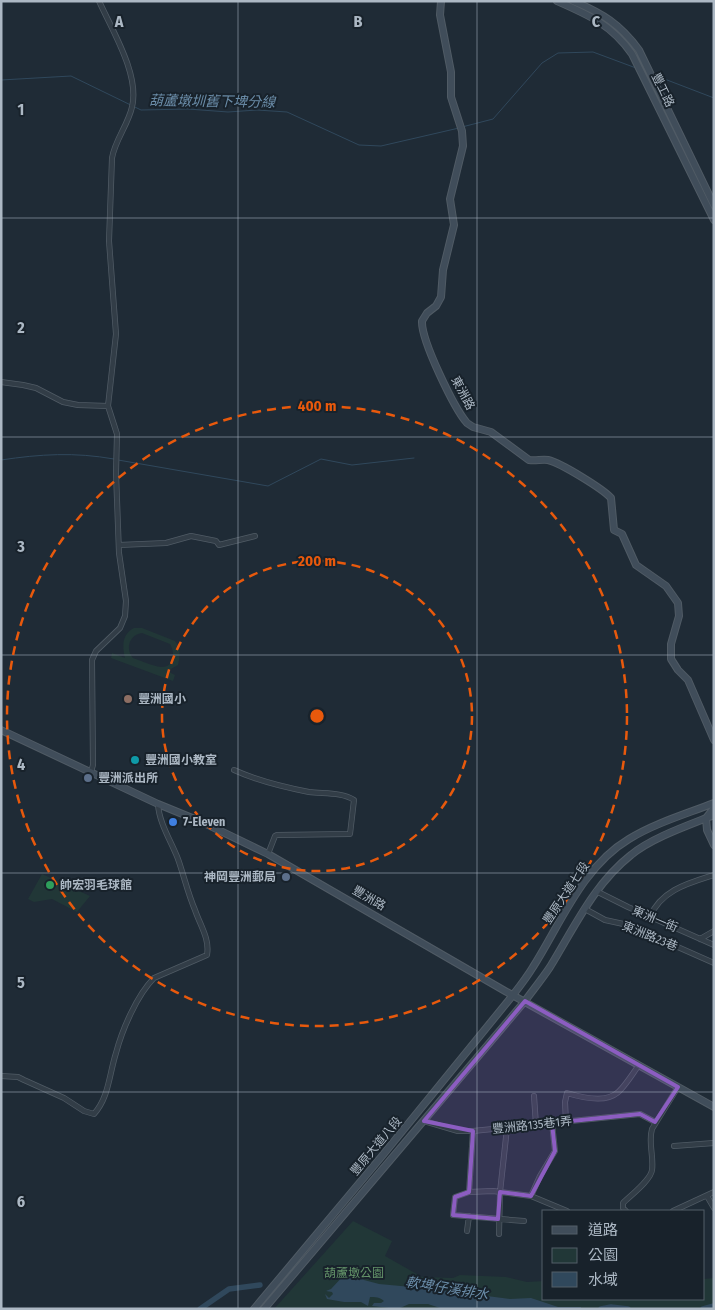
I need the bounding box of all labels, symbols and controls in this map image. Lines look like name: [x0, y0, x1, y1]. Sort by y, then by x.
text: A: [114, 12, 124, 31]
text: B: [354, 12, 363, 31]
text: C: [592, 12, 601, 31]
street label: 豐工路: [649, 71, 677, 109]
water label: 葫蘆墩圳舊下埤分線: [149, 92, 277, 111]
text: 1: [18, 100, 24, 119]
text: 2: [16, 318, 25, 337]
street label: 東洲路: [448, 374, 478, 412]
text: 400 m: [298, 397, 336, 415]
text: 3: [16, 537, 25, 556]
text: 200 m: [297, 552, 336, 570]
place label: 豐洲國小: [138, 692, 186, 706]
marker: 豐洲國小: [122, 693, 134, 705]
centre of rings: [308, 707, 326, 725]
place label: 豐洲國小教室: [145, 753, 217, 767]
marker: 豐洲國小教室: [129, 754, 141, 766]
text: 4: [17, 755, 25, 774]
place label: 豐洲派出所: [98, 771, 158, 785]
marker: 豐洲派出所: [82, 772, 94, 784]
place label: 7-Eleven: [183, 815, 225, 829]
marker: 7-Eleven: [167, 816, 179, 828]
street label: 豐原大道七段: [540, 859, 592, 927]
place label: 神岡豐洲郵局: [204, 870, 276, 884]
marker: 神岡豐洲郵局: [280, 871, 292, 883]
place label: 帥宏羽毛球館: [60, 878, 132, 892]
marker: 帥宏羽毛球館: [44, 879, 56, 891]
street label: 豐洲路: [350, 883, 388, 913]
street label: 東洲一街: [630, 903, 680, 935]
street label: 東洲路23巷: [620, 919, 680, 953]
text: 5: [17, 973, 25, 992]
street label: 豐原大道八段: [347, 1114, 405, 1178]
street label: 豐洲路135巷1弄: [491, 1114, 573, 1136]
text: 6: [17, 1192, 25, 1211]
legend: [542, 1210, 705, 1300]
text: 道路: [588, 1221, 618, 1239]
text: 公園: [588, 1246, 618, 1264]
park label: 葫蘆墩公園: [324, 1266, 384, 1280]
text: 水域: [588, 1271, 618, 1289]
water label: 軟埤仔溪排水: [404, 1274, 491, 1304]

